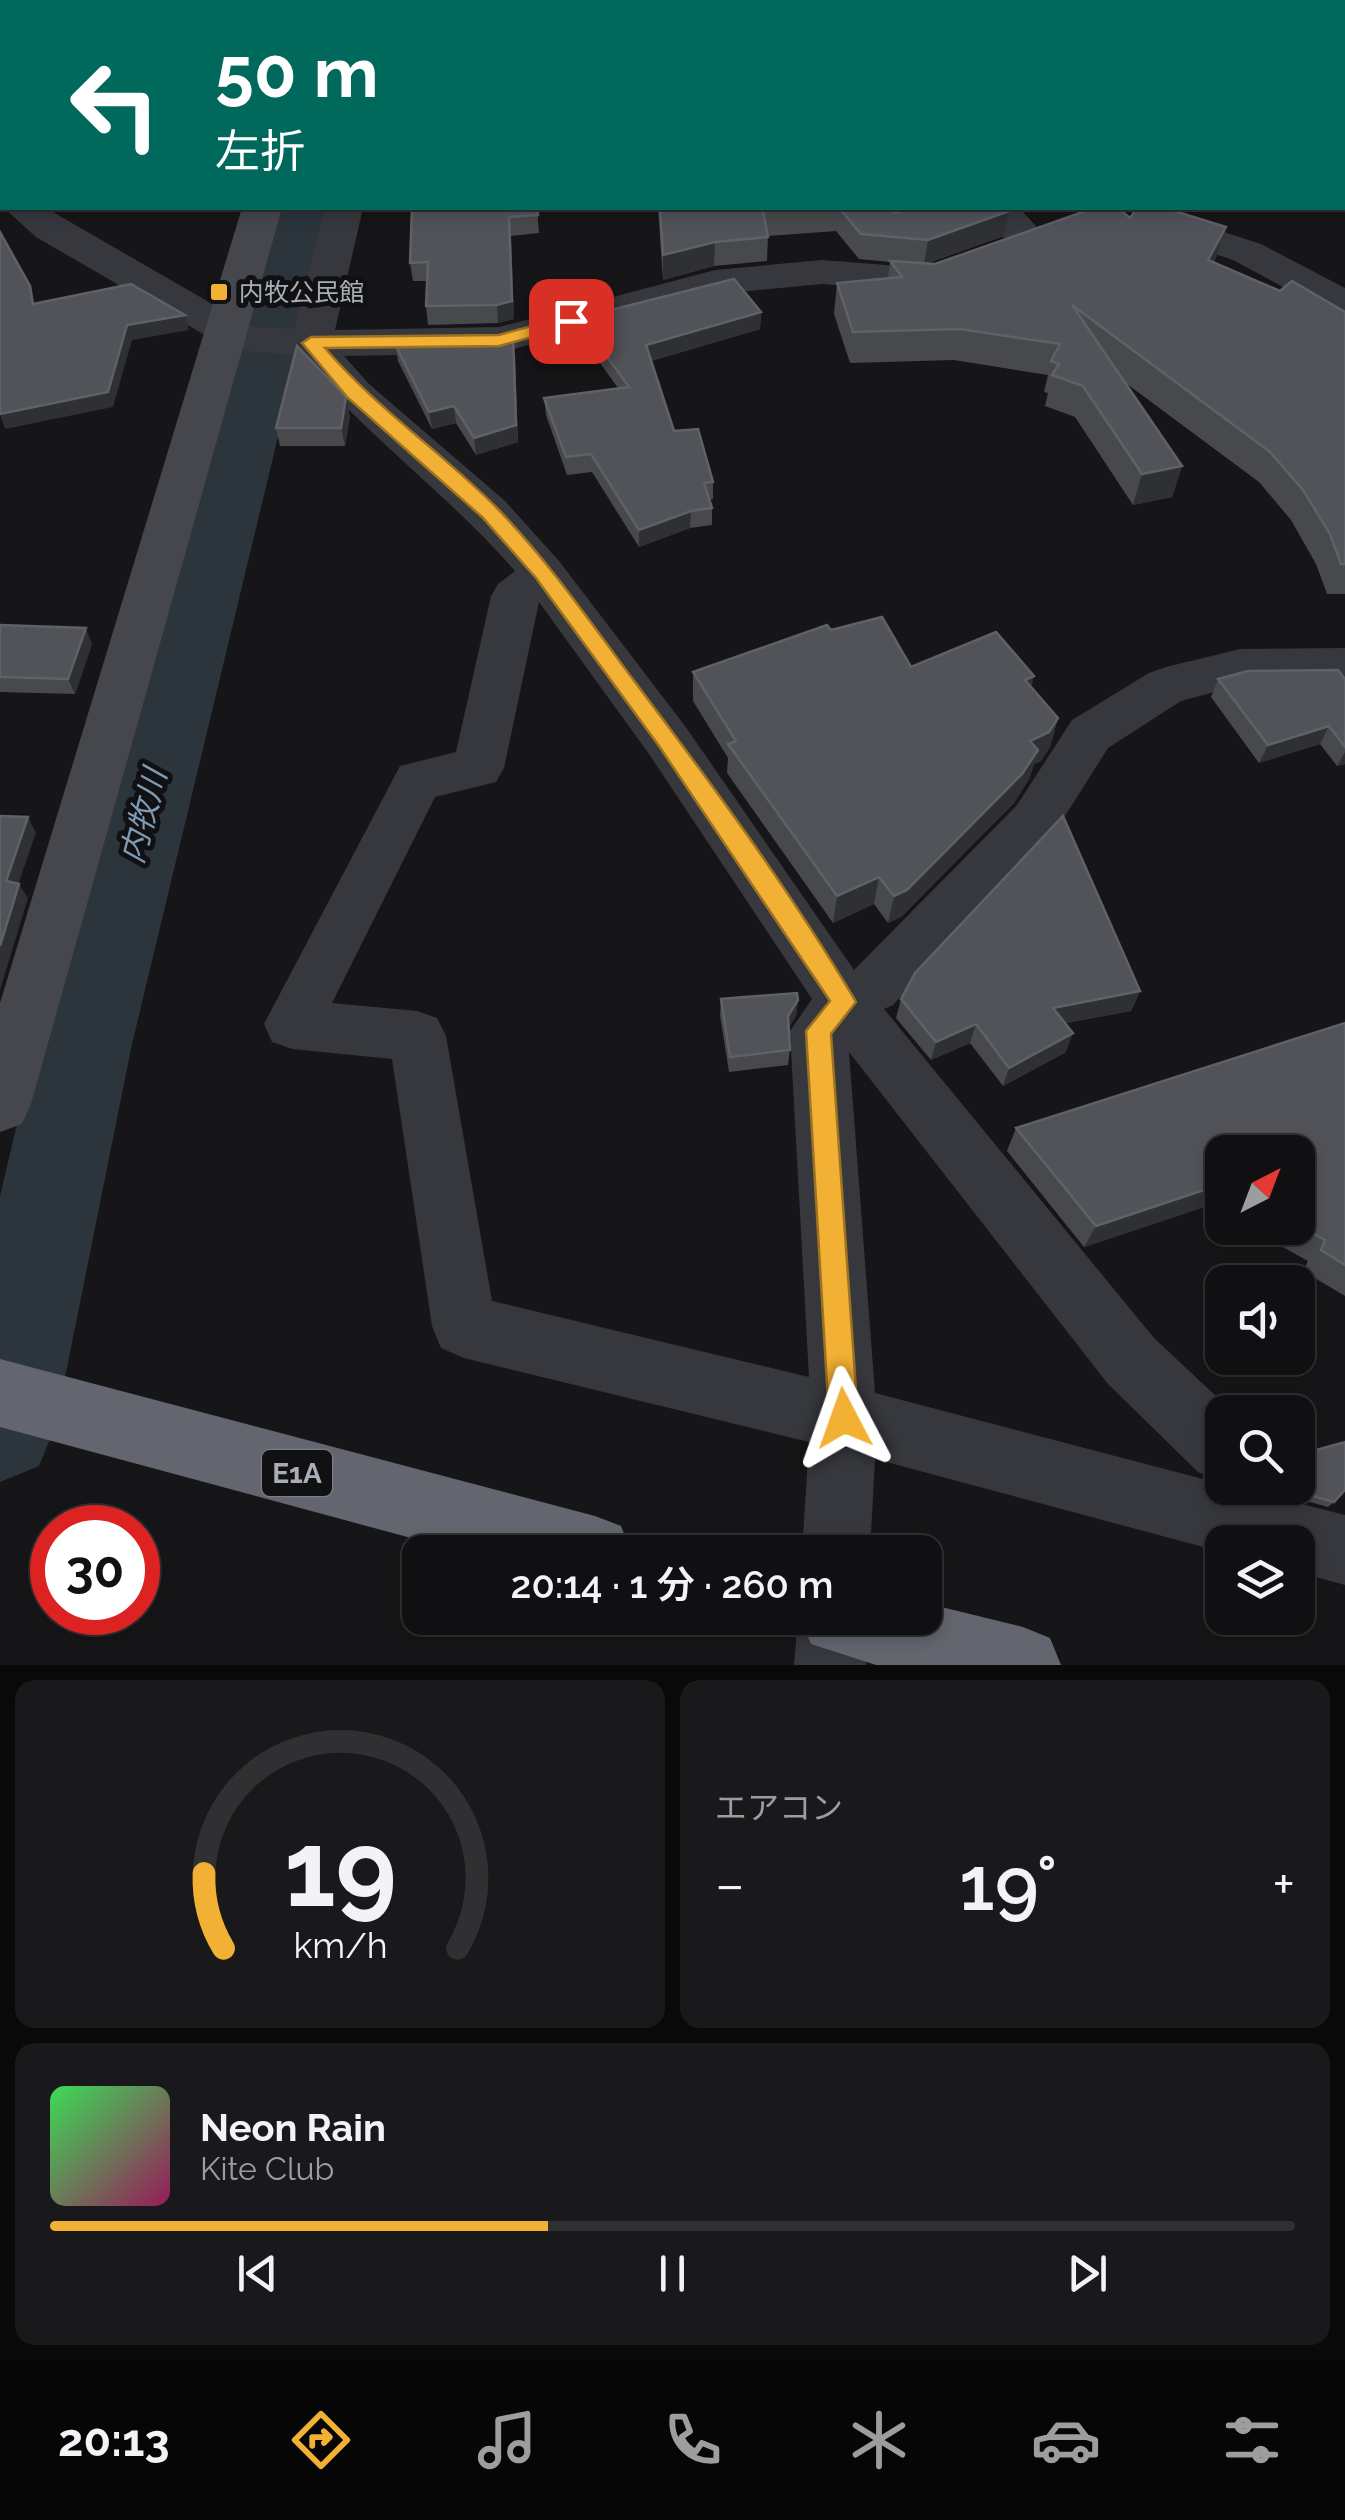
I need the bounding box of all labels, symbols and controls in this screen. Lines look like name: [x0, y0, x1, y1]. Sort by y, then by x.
text: 50 m: [215, 31, 379, 113]
icon: left: [50, 40, 180, 170]
text: 左折: [215, 125, 305, 178]
place label: 内牧公民館: [239, 277, 364, 307]
pin: [529, 279, 614, 364]
marker: 内牧公民館: [208, 281, 230, 303]
icon: arrive: [544, 294, 599, 349]
water label: 内牧川: [113, 762, 174, 867]
north arrow: [1205, 1135, 1315, 1245]
map controls: [1205, 1135, 1315, 1635]
button: sound: [1205, 1265, 1315, 1375]
position arrow: [792, 1366, 896, 1470]
button: search: [1205, 1395, 1315, 1505]
road number: E1A: [262, 1450, 332, 1496]
speed limit sign: 30: [30, 1505, 160, 1635]
button: layers: [1205, 1525, 1315, 1635]
text: 20:14 · 1 分 · 260 m: [511, 1562, 833, 1607]
text: エアコン: [715, 1789, 843, 1826]
text: 19: [284, 1808, 396, 1930]
text: 19°: [959, 1839, 1057, 1928]
text: −: [715, 1852, 745, 1917]
text: +: [1272, 1852, 1295, 1917]
text: km/h: [293, 1924, 387, 1966]
text: Neon Rain: [200, 2105, 386, 2150]
text: Kite Club: [200, 2150, 334, 2187]
icon: previous: [230, 2246, 285, 2301]
icon: pause: [645, 2246, 700, 2301]
icon: next: [1060, 2246, 1115, 2301]
icon: directions: [286, 2405, 356, 2475]
icon: music: [472, 2405, 542, 2475]
icon: phone: [658, 2405, 728, 2475]
icon: climate: [844, 2405, 914, 2475]
icon: car: [1031, 2405, 1101, 2475]
icon: filters: [1217, 2405, 1287, 2475]
text: 20:13: [58, 2414, 170, 2467]

